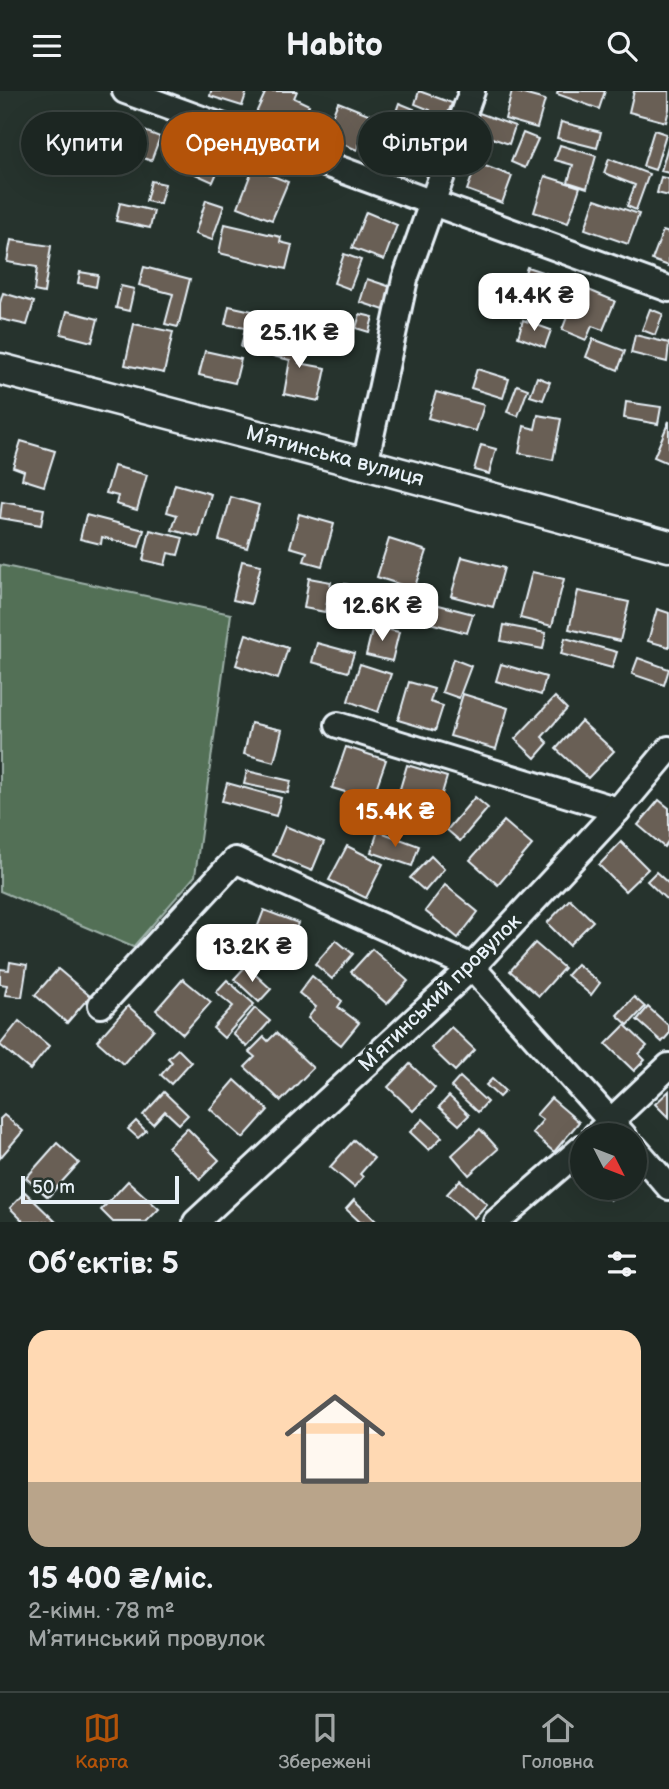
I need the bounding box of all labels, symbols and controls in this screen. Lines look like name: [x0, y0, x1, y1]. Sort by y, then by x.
text: Habito: [286, 26, 383, 65]
icon: menu: [28, 27, 66, 65]
icon: search: [603, 27, 641, 65]
chip: Купити: [21, 112, 147, 175]
chip: Орендувати: [161, 112, 344, 175]
chip: Фільтри: [358, 112, 492, 175]
pin: 14.4K ₴: [469, 273, 599, 333]
text: 14.4K ₴: [494, 282, 574, 310]
pin: 25.1K ₴: [234, 310, 364, 370]
text: 25.1K ₴: [260, 319, 338, 347]
street label: Мʼятинська вулиця: [243, 420, 427, 492]
pin: 12.6K ₴: [317, 583, 447, 643]
text: 12.6K ₴: [342, 592, 422, 620]
pin: 15.4K ₴: [330, 789, 460, 849]
text: 15.4K ₴: [356, 798, 434, 826]
street label: Мʼятинський провулок: [353, 909, 527, 1077]
pin: 13.2K ₴: [187, 925, 317, 984]
text: 13.2K ₴: [212, 933, 292, 961]
north arrow: [570, 1123, 648, 1201]
map controls: [570, 1123, 647, 1200]
scale bar: [21, 1173, 178, 1205]
text: 50 m: [32, 1176, 75, 1199]
icon: filters: [603, 1245, 641, 1283]
text: Об’єктів: 5: [28, 1246, 179, 1282]
icon: home: [272, 1376, 398, 1502]
text: 15 400 ₴/міс.: [28, 1561, 213, 1597]
text: 2-кімн. · 78 m²: [28, 1597, 175, 1625]
text: Мʼятинський провулок: [28, 1625, 265, 1653]
tab: Карта: [75, 1709, 129, 1774]
tab: Збережені: [278, 1709, 371, 1774]
tab: Головна: [521, 1709, 594, 1774]

